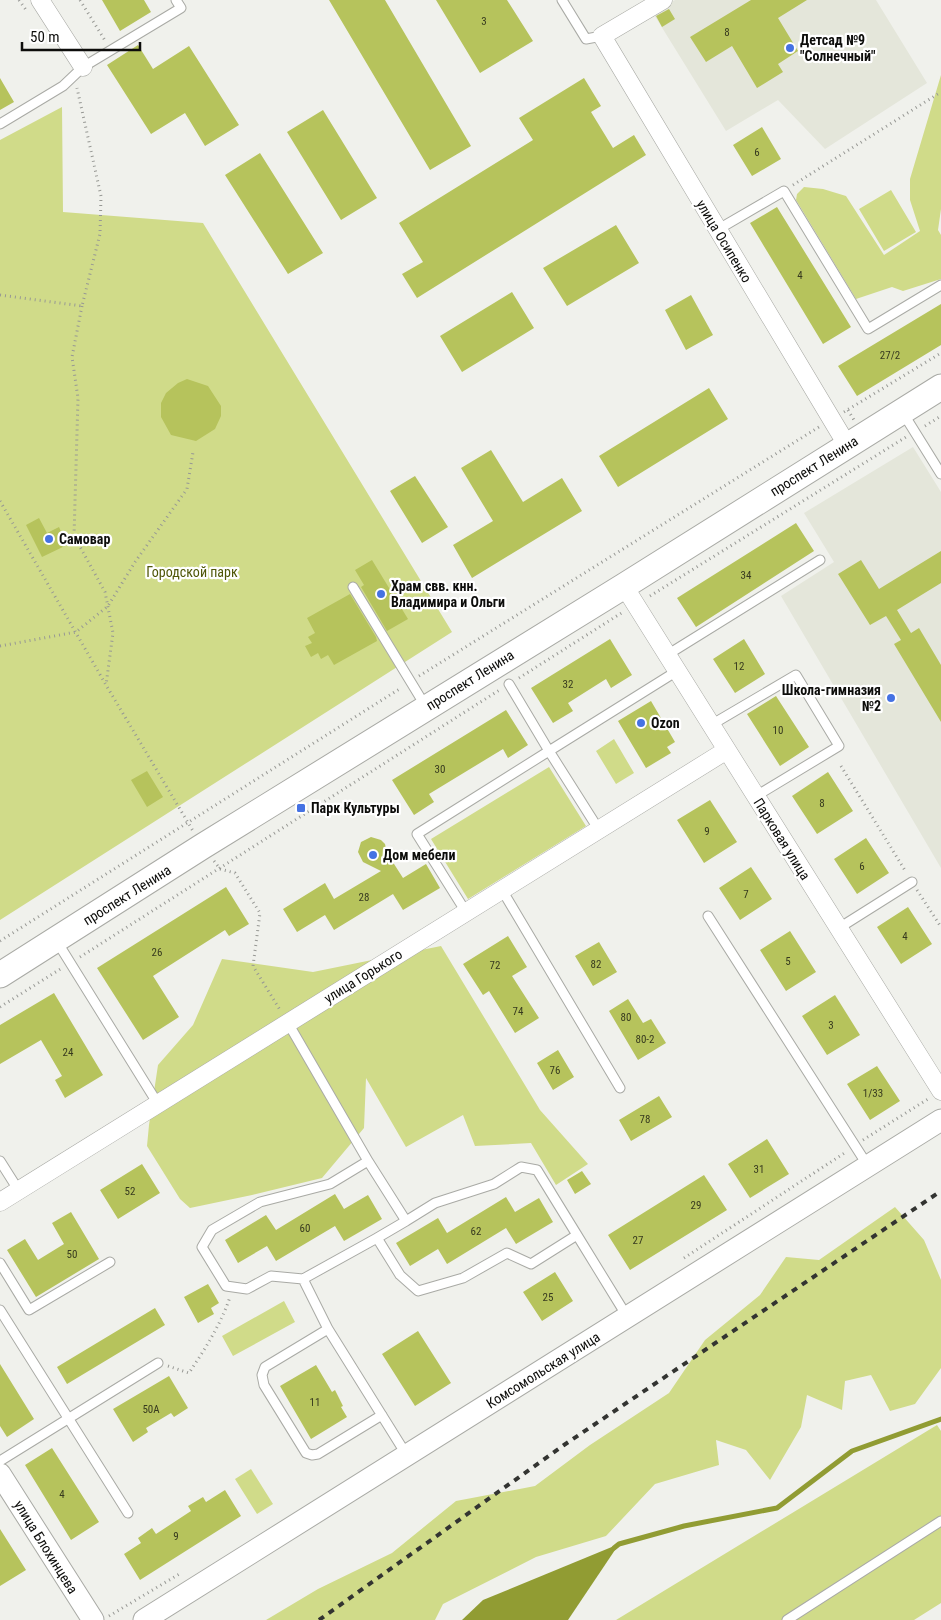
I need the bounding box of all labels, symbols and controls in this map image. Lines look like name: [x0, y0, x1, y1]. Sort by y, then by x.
house number: 3: [481, 15, 487, 28]
scale bar: [22, 20, 140, 52]
house number: 8: [724, 26, 730, 39]
text: 50 m: [30, 28, 60, 46]
place label: Детсад №9 "Солнечный": [800, 32, 876, 64]
marker: Детсад №9 "Солнечный": [784, 42, 796, 54]
house number: 6: [754, 146, 760, 159]
street label: улица Осипенко: [693, 197, 755, 285]
house number: 4: [797, 269, 803, 282]
house number: 27/2: [880, 349, 900, 362]
street label: проспект Ленина: [767, 433, 861, 499]
place label: Самовар: [59, 531, 110, 547]
marker: Самовар: [43, 533, 55, 545]
park label: Городской парк: [146, 564, 238, 580]
house number: 34: [741, 569, 752, 582]
place label: Храм свв. кнн. Владимира и Ольги: [391, 578, 505, 610]
marker: Храм свв. кнн. Владимира и Ольги: [375, 588, 387, 600]
street label: проспект Ленина: [423, 647, 517, 713]
house number: 12: [734, 660, 744, 673]
house number: 32: [563, 678, 573, 691]
place label: Школа-гимназия №2: [782, 682, 881, 714]
marker: Школа-гимназия №2: [885, 692, 897, 704]
place label: Ozon: [651, 715, 680, 731]
marker: Ozon: [635, 717, 647, 729]
house number: 10: [773, 724, 783, 737]
house number: 30: [435, 763, 445, 776]
street label: Парковая улица: [750, 795, 814, 883]
house number: 8: [819, 797, 825, 810]
place label: Парк Культуры: [311, 800, 400, 816]
marker: Парк Культуры: [295, 802, 307, 814]
house number: 9: [704, 825, 710, 838]
place label: Дом мебели: [383, 847, 455, 863]
marker: Дом мебели: [367, 849, 379, 861]
house number: 6: [859, 860, 865, 873]
street label: проспект Ленина: [80, 862, 174, 928]
house number: 7: [743, 888, 749, 901]
house number: 28: [359, 891, 369, 904]
house number: 4: [902, 930, 908, 943]
house number: 26: [152, 946, 162, 959]
street label: улица Горького: [321, 946, 405, 1006]
house number: 5: [785, 955, 791, 968]
house number: 82: [591, 958, 601, 971]
house number: 72: [490, 959, 500, 972]
house number: 74: [513, 1005, 524, 1018]
house number: 80: [621, 1011, 631, 1024]
house number: 3: [828, 1019, 834, 1032]
house number: 80-2: [635, 1033, 655, 1046]
house number: 24: [63, 1046, 74, 1059]
house number: 76: [550, 1064, 560, 1077]
house number: 1/33: [863, 1087, 883, 1100]
house number: 78: [640, 1113, 650, 1126]
house number: 31: [754, 1163, 764, 1176]
house number: 52: [125, 1185, 135, 1198]
house number: 29: [691, 1199, 701, 1212]
house number: 60: [300, 1222, 310, 1235]
house number: 62: [471, 1225, 481, 1238]
house number: 27: [633, 1234, 643, 1247]
house number: 50: [67, 1248, 77, 1261]
house number: 25: [543, 1291, 553, 1304]
street label: Комсомольская улица: [483, 1329, 603, 1411]
house number: 11: [310, 1396, 320, 1409]
house number: 50А: [142, 1403, 160, 1416]
house number: 4: [59, 1488, 65, 1501]
street label: улица Блохинцева: [11, 1497, 81, 1597]
house number: 9: [173, 1530, 179, 1543]

